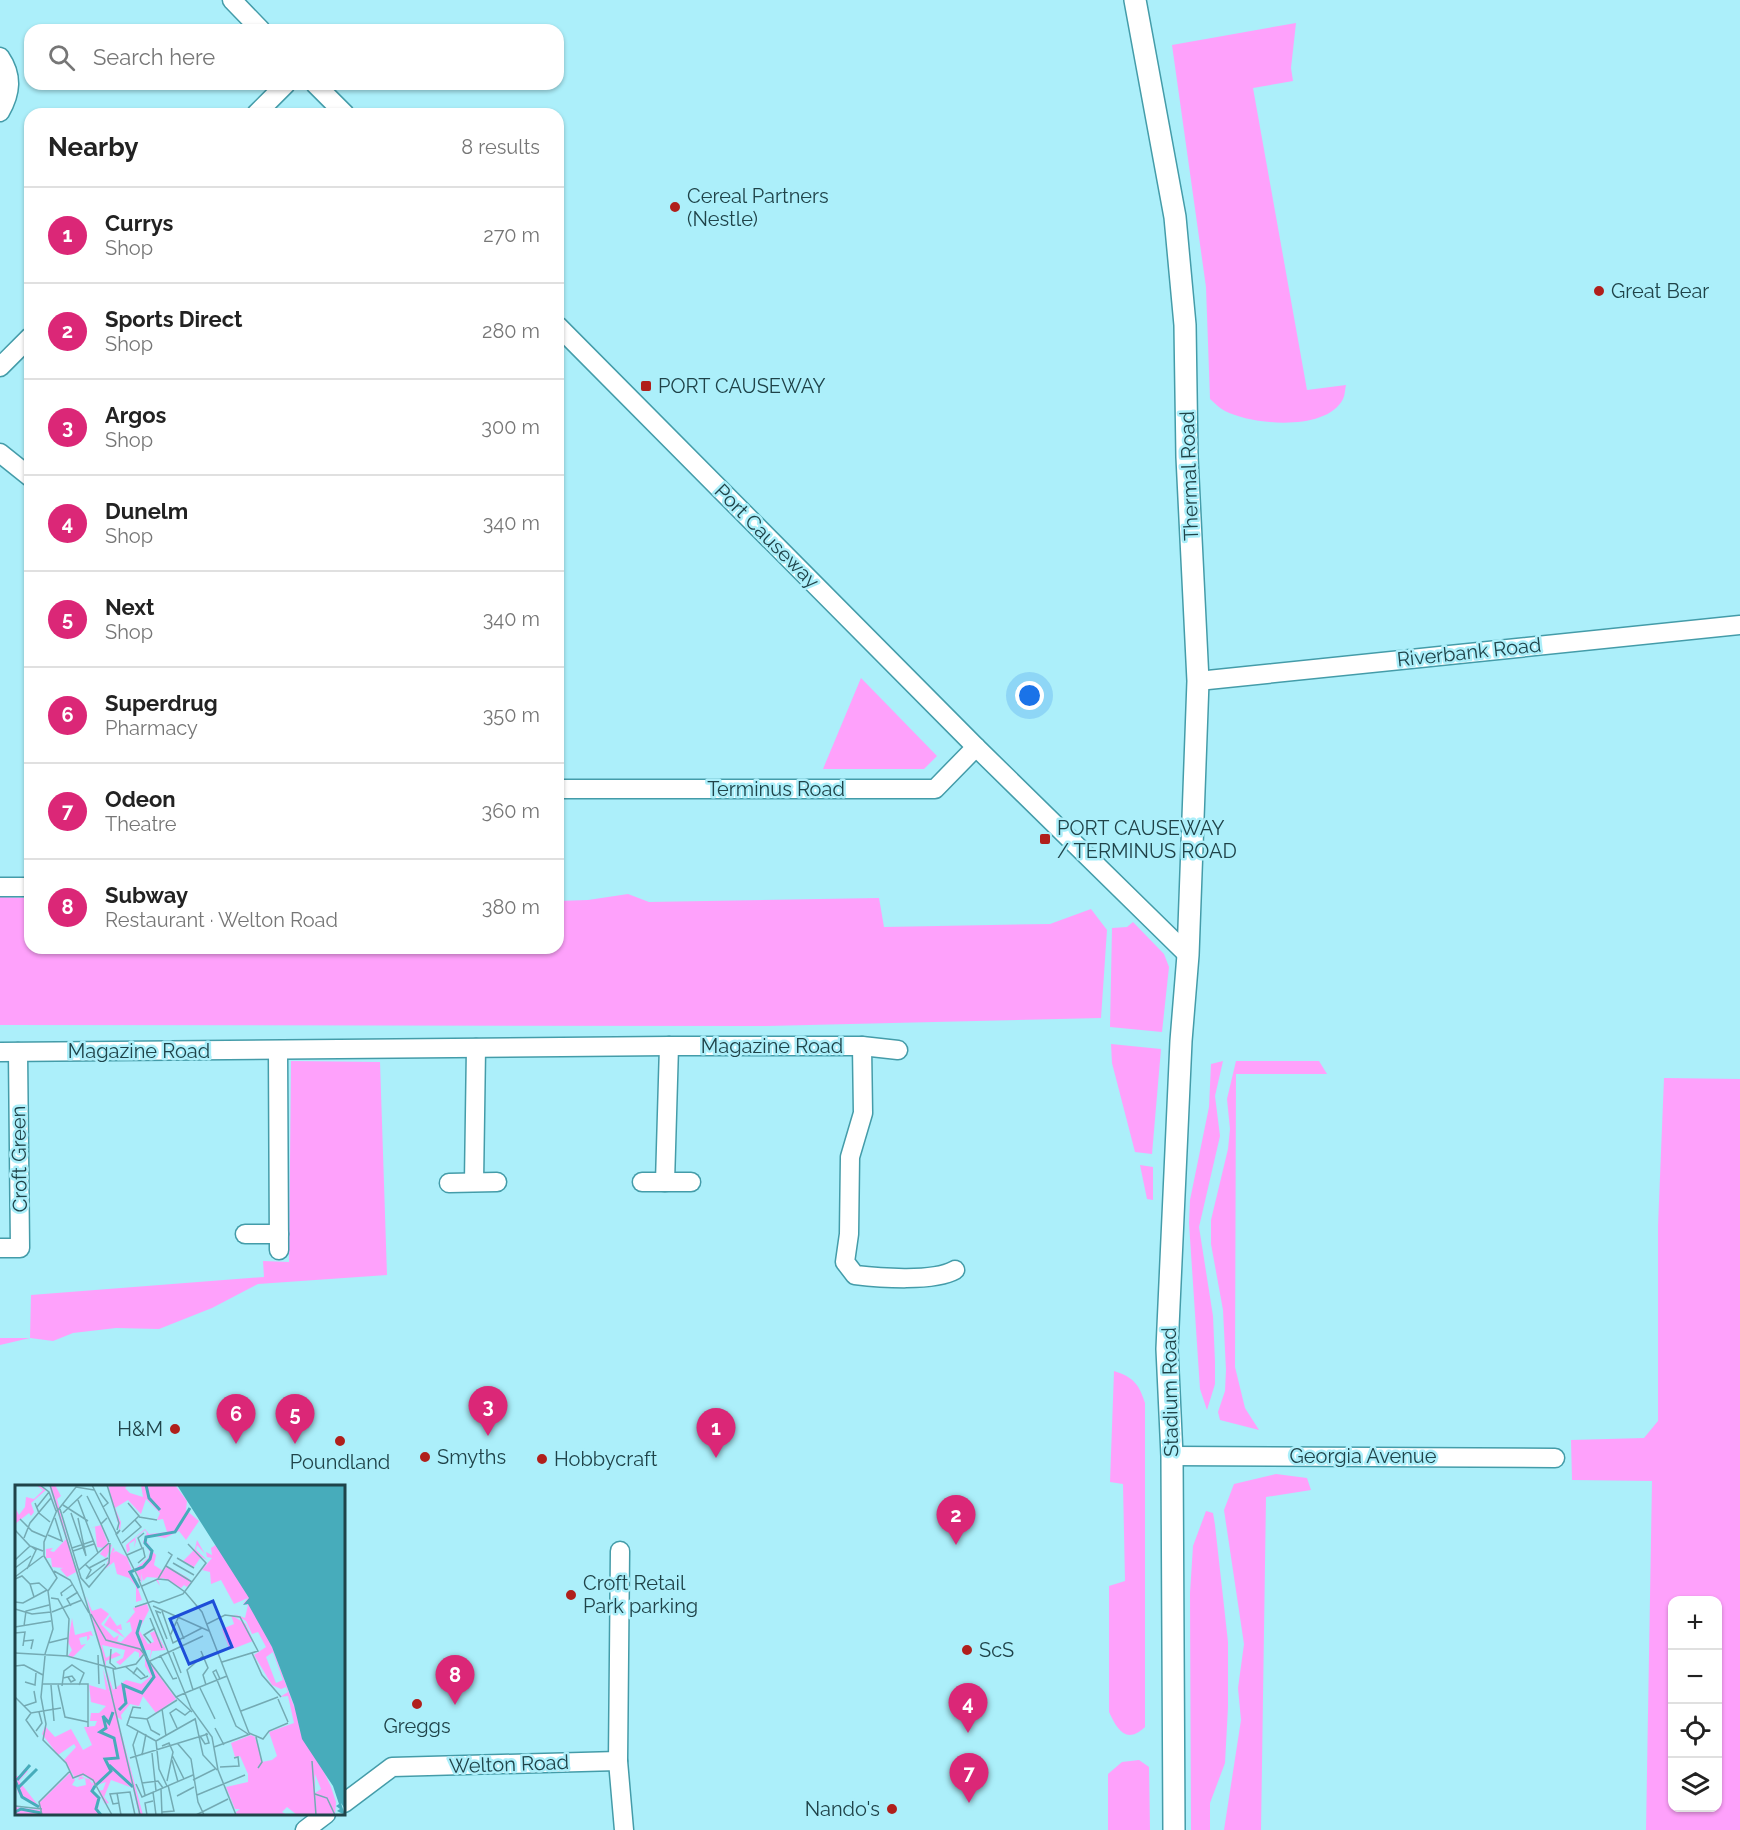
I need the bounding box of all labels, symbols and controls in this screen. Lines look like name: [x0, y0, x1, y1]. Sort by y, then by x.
search box: [24, 24, 564, 90]
icon: search: [45, 41, 78, 74]
text: Search here: [93, 44, 215, 70]
text: Nearby: [48, 132, 138, 162]
text: 8 results: [461, 135, 540, 159]
place label: Cereal Partners (Nestle): [687, 184, 829, 231]
marker: Cereal Partners (Nestle): [668, 200, 682, 214]
text: Currys: [105, 210, 173, 236]
text: 1: [63, 223, 72, 247]
text: 270 m: [483, 223, 540, 247]
text: Shop: [105, 236, 153, 260]
place label: Great Bear: [1611, 279, 1709, 303]
marker: Great Bear: [1592, 284, 1606, 298]
text: Sports Direct: [105, 306, 243, 332]
text: 2: [62, 319, 73, 343]
text: 280 m: [482, 319, 540, 343]
text: Shop: [105, 332, 153, 356]
place label: PORT CAUSEWAY: [658, 374, 826, 398]
marker: PORT CAUSEWAY: [639, 379, 653, 393]
text: Argos: [105, 402, 166, 428]
street label: Thermal Road: [1175, 411, 1203, 541]
text: 3: [62, 415, 73, 439]
text: 300 m: [481, 415, 540, 439]
text: Shop: [105, 428, 153, 452]
street label: Port Causeway: [710, 479, 824, 593]
text: Dunelm: [105, 498, 188, 524]
text: 4: [62, 511, 73, 535]
text: 340 m: [483, 511, 540, 535]
text: Shop: [105, 524, 153, 548]
text: Next: [105, 594, 154, 620]
text: 5: [62, 607, 73, 631]
text: 340 m: [483, 607, 540, 631]
text: Shop: [105, 620, 153, 644]
street label: Riverbank Road: [1396, 632, 1542, 672]
your location: [1015, 681, 1044, 710]
text: Superdrug: [105, 690, 218, 716]
text: 6: [61, 703, 74, 727]
text: 350 m: [483, 703, 540, 727]
text: Pharmacy: [105, 716, 198, 740]
street label: Terminus Road: [707, 777, 845, 801]
text: Odeon: [105, 786, 176, 812]
text: 7: [62, 799, 73, 823]
text: 360 m: [482, 799, 540, 823]
text: Theatre: [105, 812, 177, 836]
place label: PORT CAUSEWAY / TERMINUS ROAD: [1057, 816, 1237, 863]
marker: PORT CAUSEWAY / TERMINUS ROAD: [1038, 832, 1052, 846]
text: Subway: [105, 882, 188, 908]
text: 8: [61, 895, 74, 919]
text: 380 m: [482, 895, 540, 919]
text: Restaurant · Welton Road: [105, 908, 338, 932]
street label: Magazine Road: [701, 1034, 843, 1058]
street label: Magazine Road: [68, 1039, 210, 1063]
street label: Croft Green: [6, 1105, 32, 1213]
street label: Stadium Road: [1157, 1327, 1183, 1457]
pin: 3: [468, 1386, 508, 1436]
pin: 6: [216, 1394, 256, 1444]
pin: 5: [276, 1394, 314, 1444]
pin: 1: [696, 1408, 736, 1458]
place label: H&M: [117, 1417, 163, 1441]
marker: H&M: [168, 1422, 182, 1436]
marker: Poundland: [333, 1434, 347, 1448]
street label: Georgia Avenue: [1290, 1444, 1437, 1468]
place label: Smyths: [437, 1445, 506, 1469]
place label: Hobbycraft: [554, 1447, 658, 1471]
place label: Poundland: [290, 1450, 390, 1474]
marker: Smyths: [418, 1450, 432, 1464]
marker: Hobbycraft: [535, 1452, 549, 1466]
inset map: [15, 1485, 345, 1815]
pin: 2: [936, 1496, 976, 1545]
place label: Croft Retail Park parking: [583, 1571, 698, 1618]
marker: Croft Retail Park parking: [564, 1588, 578, 1602]
map controls: [1668, 1596, 1722, 1812]
button: +: [1668, 1596, 1722, 1650]
place label: ScS: [979, 1638, 1014, 1662]
marker: ScS: [960, 1643, 974, 1657]
button: −: [1668, 1650, 1722, 1704]
pin: 8: [436, 1656, 474, 1705]
pin: 4: [948, 1684, 988, 1733]
marker: Greggs: [410, 1697, 424, 1711]
button: locate: [1668, 1704, 1722, 1758]
place label: Greggs: [383, 1714, 451, 1738]
street label: Welton Road: [449, 1750, 569, 1778]
pin: 7: [950, 1754, 988, 1803]
button: layers: [1668, 1758, 1722, 1812]
place label: Nando's: [805, 1797, 880, 1821]
marker: Nando's: [885, 1802, 899, 1816]

